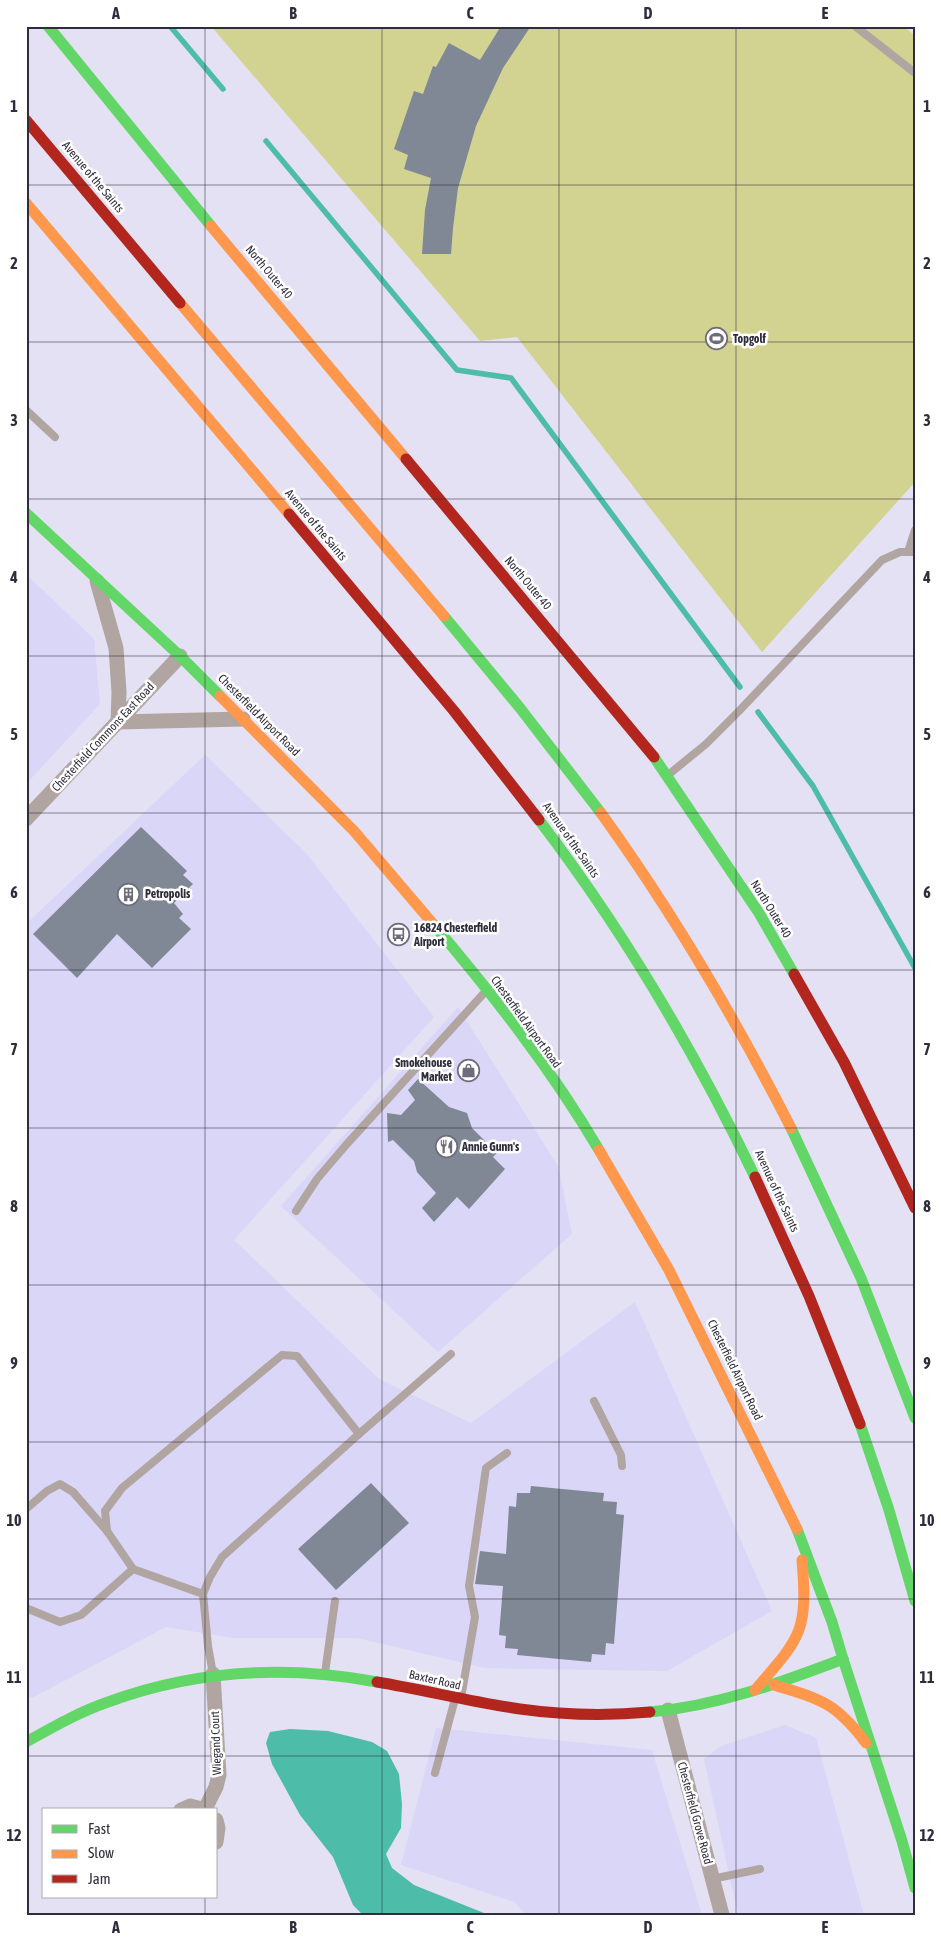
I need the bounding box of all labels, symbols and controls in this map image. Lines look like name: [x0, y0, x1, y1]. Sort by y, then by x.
text: A: [111, 4, 120, 22]
text: B: [289, 4, 297, 22]
text: C: [466, 4, 474, 22]
text: D: [644, 4, 653, 22]
text: E: [822, 4, 829, 22]
text: 1: [10, 97, 18, 115]
text: 1: [923, 97, 931, 115]
street label: Avenue of the Saints: [59, 139, 127, 215]
street label: North Outer 40: [243, 243, 296, 302]
text: 2: [10, 254, 18, 272]
text: 2: [923, 254, 931, 272]
sports icon: Topgolf: [705, 327, 729, 351]
place label: Topgolf: [733, 332, 767, 346]
text: 3: [10, 411, 18, 429]
text: 3: [923, 411, 931, 429]
street label: Avenue of the Saints: [282, 487, 350, 563]
street label: North Outer 40: [502, 554, 555, 613]
text: 4: [9, 568, 18, 586]
text: 4: [922, 568, 931, 586]
street label: Chesterfield Airport Road: [215, 671, 303, 759]
street label: Chesterfield Commons East Road: [49, 680, 157, 794]
text: 5: [10, 725, 18, 743]
text: 5: [923, 725, 931, 743]
street label: Avenue of the Saints: [540, 800, 602, 880]
street label: North Outer 40: [748, 878, 794, 941]
building icon: Petropolis: [117, 882, 141, 906]
text: 6: [10, 883, 18, 901]
text: 6: [923, 883, 931, 901]
place label: Petropolis: [145, 887, 191, 901]
place label: 16824 Chesterfield Airport: [413, 921, 498, 949]
bus stop icon: 16824 Chesterfield Airport: [386, 923, 410, 947]
street label: Chesterfield Airport Road: [488, 973, 564, 1071]
text: 7: [10, 1040, 18, 1058]
text: 7: [923, 1040, 931, 1058]
place label: Smokehouse Market: [395, 1056, 453, 1084]
shop icon: Smokehouse Market: [456, 1058, 480, 1082]
restaurant icon: Annie Gunn's: [434, 1135, 458, 1159]
place label: Annie Gunn's: [461, 1140, 520, 1154]
street label: Avenue of the Saints: [752, 1148, 802, 1234]
text: 8: [10, 1197, 18, 1215]
text: 8: [923, 1197, 931, 1215]
street label: Chesterfield Airport Road: [705, 1318, 765, 1422]
text: 9: [10, 1354, 18, 1372]
text: 9: [923, 1354, 931, 1372]
text: 10: [6, 1511, 22, 1529]
text: 10: [919, 1511, 935, 1529]
street label: Baxter Road: [408, 1667, 462, 1693]
text: 11: [6, 1668, 22, 1686]
text: 11: [919, 1668, 935, 1686]
street label: Wiegand Court: [208, 1710, 224, 1775]
street label: Chesterfield Grove Road: [675, 1760, 715, 1866]
legend: [42, 1808, 218, 1898]
text: Fast: [88, 1820, 110, 1837]
text: 12: [6, 1826, 22, 1844]
text: 12: [919, 1826, 935, 1844]
text: Slow: [88, 1844, 114, 1861]
text: Jam: [88, 1870, 111, 1887]
text: A: [111, 1918, 120, 1936]
text: B: [289, 1918, 297, 1936]
text: C: [466, 1918, 474, 1936]
text: D: [644, 1918, 653, 1936]
text: E: [822, 1918, 829, 1936]

